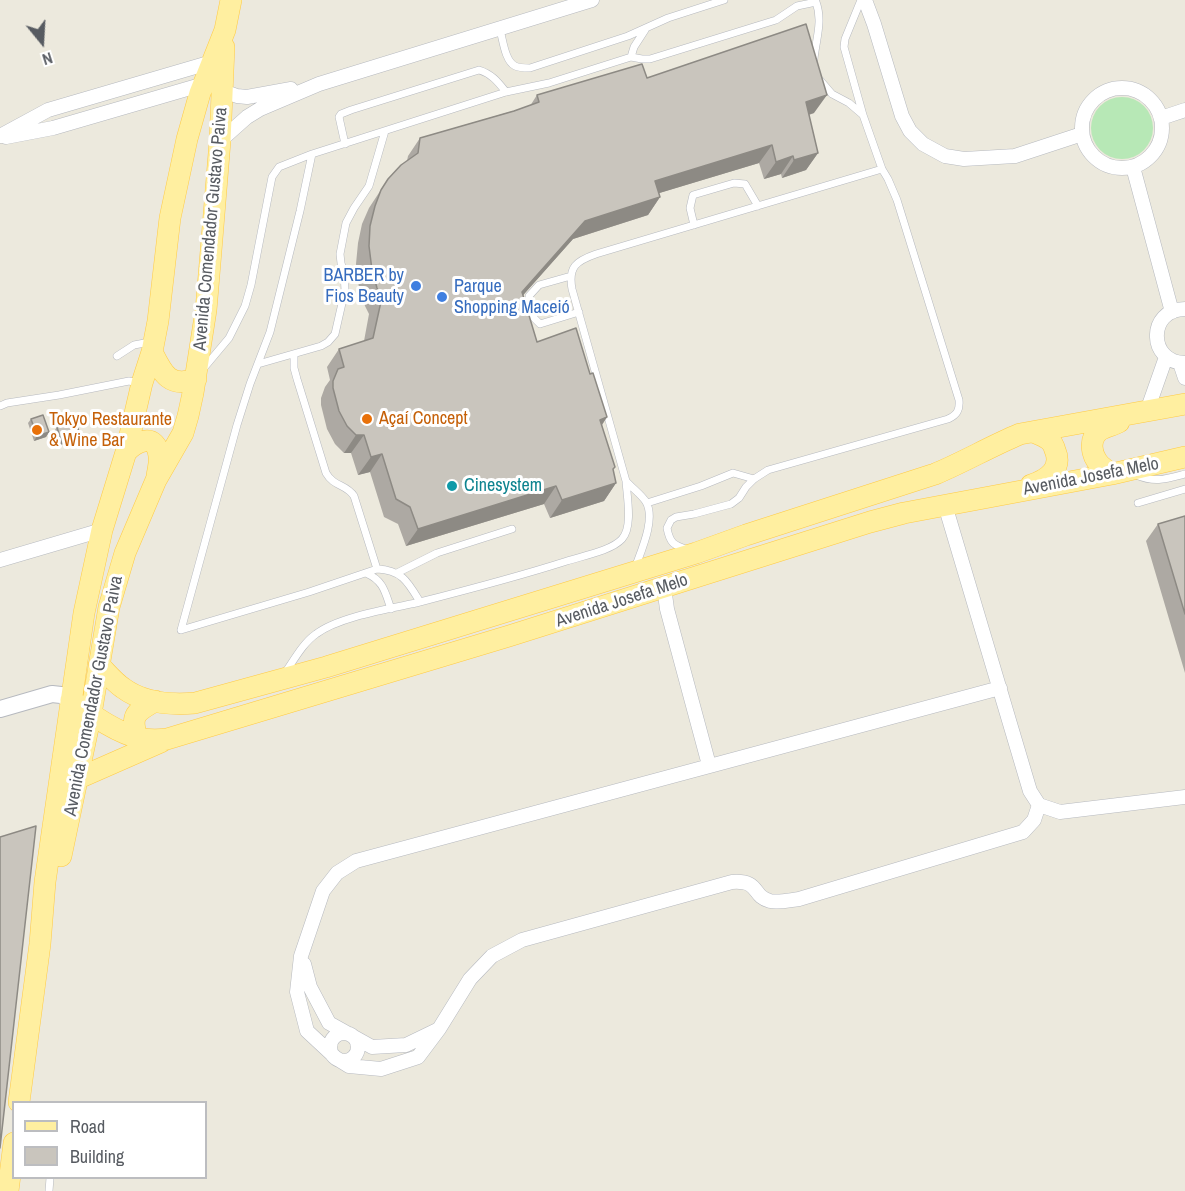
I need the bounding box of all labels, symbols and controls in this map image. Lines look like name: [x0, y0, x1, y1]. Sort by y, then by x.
north arrow: [12, 12, 72, 72]
text: N: [40, 47, 55, 71]
street label: Avenida Comendador Gustavo Paiva: [190, 106, 232, 352]
place label: BARBER by Fios Beauty: [324, 265, 404, 308]
place label: Parque Shopping Maceió: [454, 276, 570, 318]
marker: BARBER by Fios Beauty: [409, 279, 423, 293]
marker: Parque Shopping Maceió: [435, 290, 449, 304]
place label: Açaí Concept: [379, 408, 468, 430]
place label: Tokyo Restaurante & Wine Bar: [49, 409, 172, 452]
marker: Açaí Concept: [360, 412, 374, 426]
marker: Tokyo Restaurante & Wine Bar: [30, 423, 44, 437]
street label: Avenida Josefa Melo: [1021, 453, 1161, 501]
place label: Cinesystem: [464, 475, 542, 497]
marker: Cinesystem: [445, 479, 459, 493]
street label: Avenida Josefa Melo: [553, 569, 691, 633]
street label: Avenida Comendador Gustavo Paiva: [60, 574, 128, 818]
legend: [12, 1101, 207, 1179]
text: Road: [70, 1114, 105, 1139]
text: Building: [70, 1144, 124, 1169]

